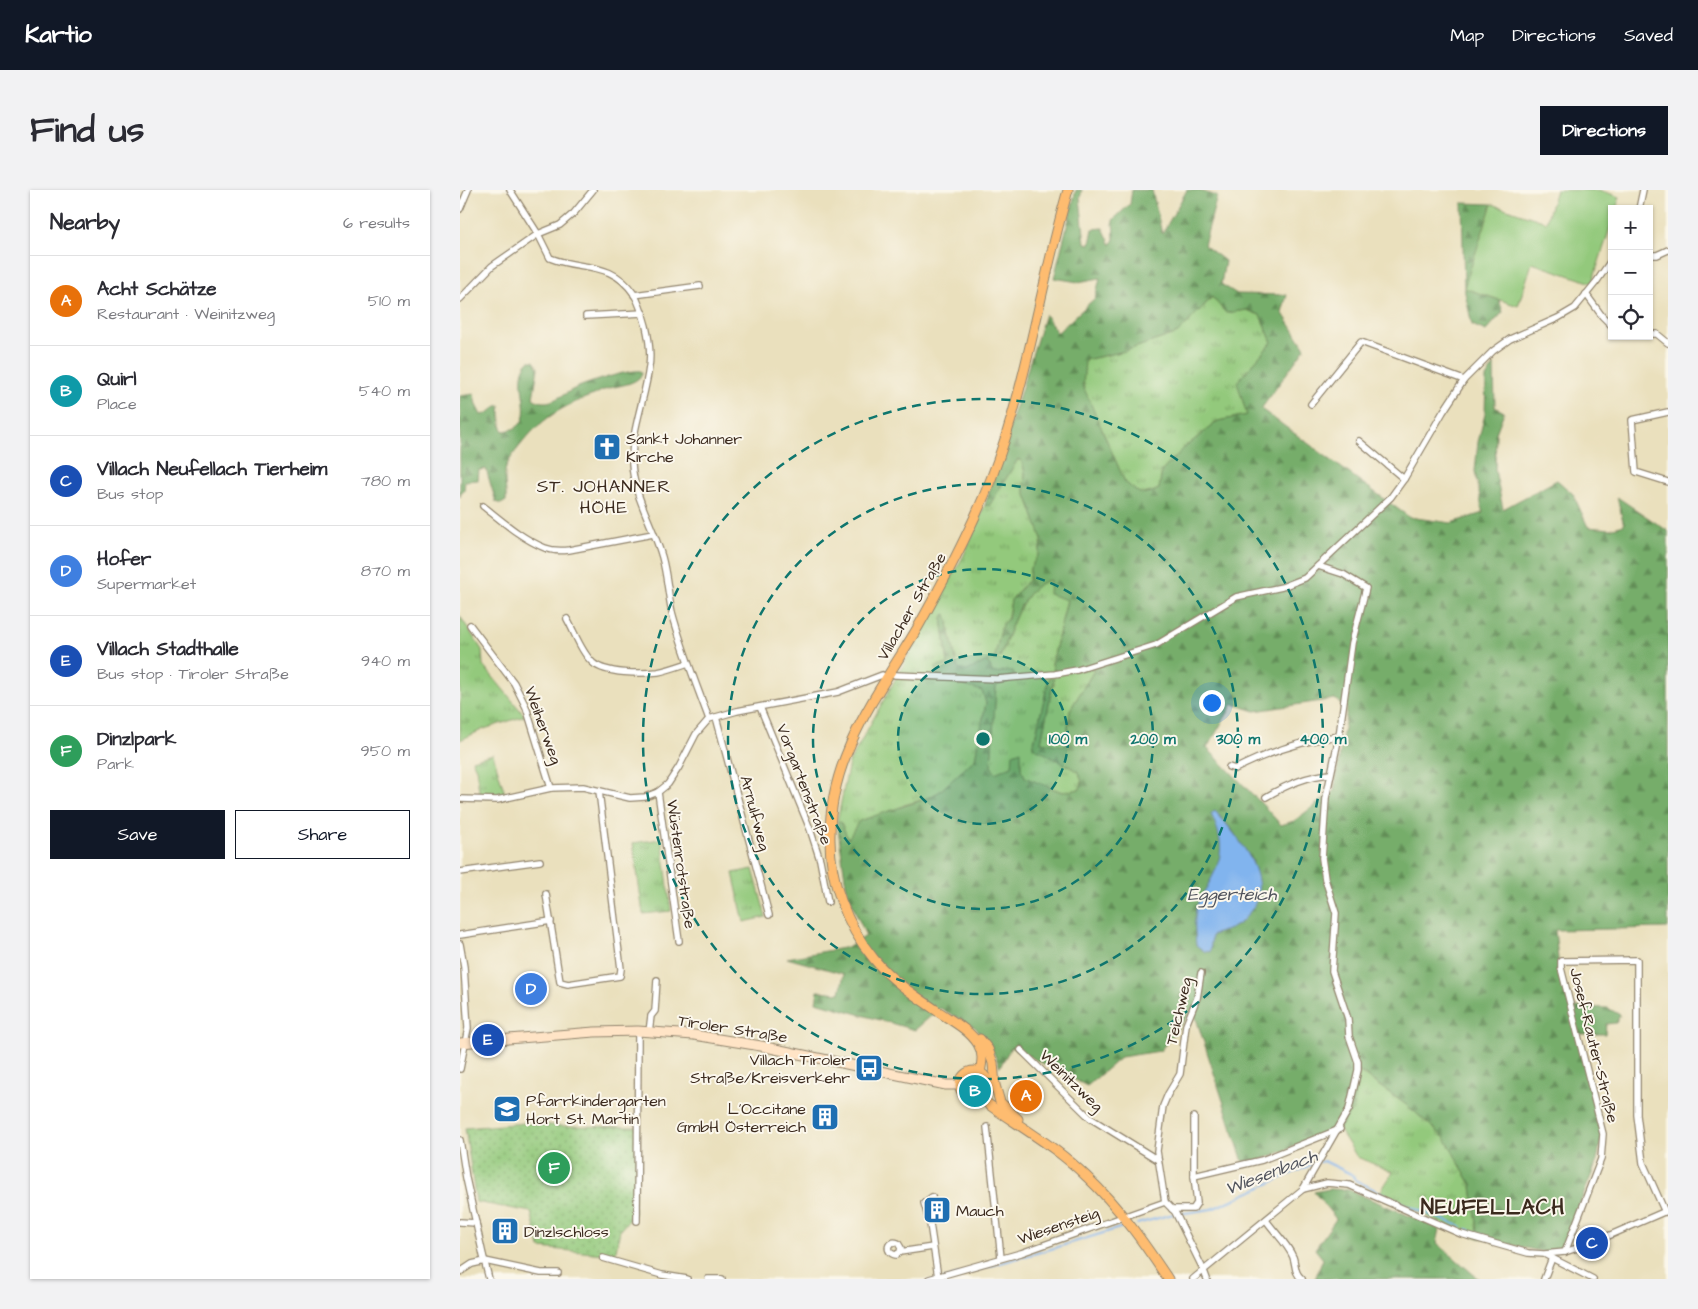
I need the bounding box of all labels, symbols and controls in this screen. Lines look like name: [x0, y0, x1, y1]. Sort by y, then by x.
text: Kartio: [25, 18, 92, 52]
text: Map: [1450, 23, 1484, 48]
text: Directions: [1512, 23, 1596, 48]
text: Saved: [1624, 23, 1673, 48]
text: Find us: [30, 106, 144, 155]
button: Directions: [1540, 106, 1668, 155]
map controls: [1608, 205, 1653, 340]
button: +: [1608, 205, 1653, 250]
text: Nearby: [50, 208, 120, 237]
text: 6 results: [343, 212, 410, 234]
button: −: [1608, 250, 1653, 295]
text: Acht Schätze: [97, 276, 217, 303]
text: A: [61, 290, 71, 312]
text: 510 m: [368, 290, 410, 312]
button: locate: [1608, 295, 1653, 340]
text: Restaurant · Weinitzweg: [97, 303, 275, 325]
text: Quirl: [97, 366, 137, 393]
text: B: [60, 380, 72, 402]
text: 540 m: [359, 380, 410, 402]
text: Place: [97, 393, 137, 415]
place label: Sankt Johanner Kirche: [626, 428, 742, 468]
church icon: Sankt Johanner Kirche: [592, 432, 622, 462]
text: Villach Neufellach Tierheim: [97, 456, 327, 483]
text: C: [60, 470, 72, 492]
text: 780 m: [361, 470, 410, 492]
district label: ST. JOHANNER HÖHE: [537, 474, 671, 520]
text: Bus stop: [97, 483, 163, 505]
text: Hofer: [97, 546, 151, 573]
street label: Villacher Straße: [872, 548, 952, 665]
text: D: [61, 560, 71, 582]
text: 870 m: [361, 560, 410, 582]
text: Supermarket: [97, 573, 196, 595]
text: Villach Stadthalle: [97, 636, 239, 663]
text: E: [61, 650, 71, 672]
text: 940 m: [361, 650, 410, 672]
text: Bus stop · Tiroler Straße: [97, 663, 289, 685]
street label: Weiherweg: [518, 683, 567, 768]
your location: [1199, 690, 1225, 716]
street label: Vorgartenstraße: [770, 721, 837, 849]
text: Dinzlpark: [97, 726, 177, 753]
text: 100 m: [1049, 729, 1088, 750]
text: 200 m: [1129, 729, 1176, 750]
text: 300 m: [1215, 729, 1260, 750]
text: 400 m: [1300, 729, 1347, 750]
centre of rings: [974, 730, 992, 748]
text: F: [60, 740, 72, 762]
text: 950 m: [361, 740, 410, 762]
text: Park: [97, 753, 134, 775]
street label: Arnulfweg: [733, 773, 776, 854]
street label: Wüstenrotstraße: [661, 798, 701, 930]
button: Save: [50, 810, 225, 859]
button: Share: [235, 810, 410, 859]
water label: Eggerteich: [1188, 882, 1278, 908]
street label: Josef-Rauter-Straße: [1564, 965, 1624, 1125]
pin: D: [515, 970, 547, 1008]
street label: Teichweg: [1161, 975, 1198, 1048]
street label: Tiroler Straße: [677, 1009, 789, 1049]
pin: E: [472, 1021, 504, 1059]
street label: Weinitzweg: [1034, 1045, 1108, 1117]
place label: Villach Tiroler Straße/Kreisverkehr: [690, 1049, 850, 1089]
bus stop icon: Villach Tiroler Straße/Kreisverkehr: [854, 1053, 884, 1083]
pin: B: [959, 1072, 991, 1110]
pin: A: [1010, 1077, 1042, 1115]
place label: Pfarrkindergarten Hort St. Martin: [526, 1090, 666, 1130]
school or university icon: Pfarrkindergarten Hort St. Martin: [492, 1094, 522, 1124]
place label: L'Occitane GmbH Österreich: [677, 1098, 806, 1138]
building icon: L'Occitane GmbH Österreich: [810, 1102, 840, 1132]
water label: Wiesenbach: [1222, 1143, 1322, 1201]
pin: F: [538, 1149, 570, 1187]
district label: NEUFELLACH: [1421, 1193, 1565, 1222]
building icon: Mauch: [922, 1195, 952, 1225]
place label: Mauch: [956, 1200, 1004, 1222]
street label: Wiesensteig: [1015, 1202, 1102, 1251]
building icon: Dinzlschloss: [490, 1216, 520, 1246]
place label: Dinzlschloss: [524, 1221, 609, 1243]
pin: C: [1576, 1224, 1608, 1262]

